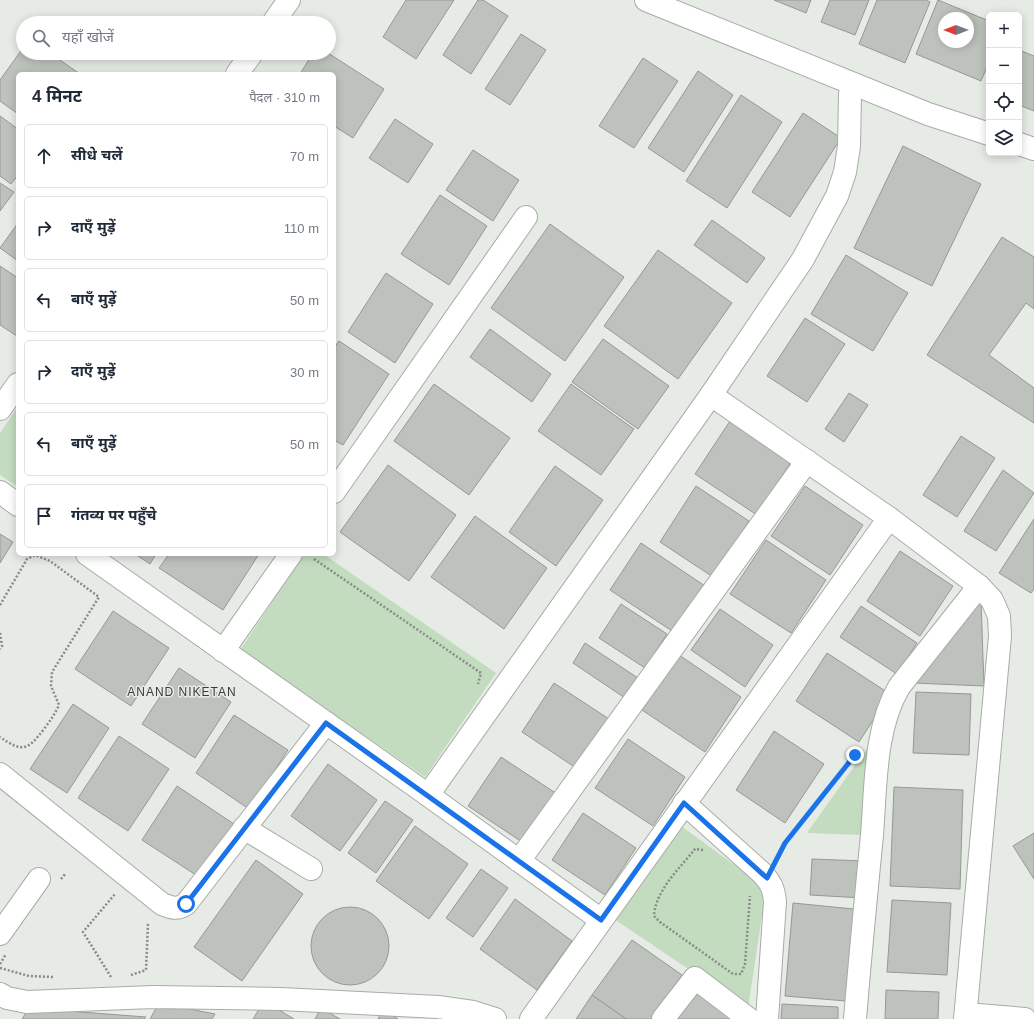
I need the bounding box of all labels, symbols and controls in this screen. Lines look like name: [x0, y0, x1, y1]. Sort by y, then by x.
north arrow: [938, 12, 974, 48]
map controls: [986, 12, 1022, 156]
button: +: [986, 12, 1022, 48]
search box: [16, 16, 336, 60]
icon: search: [30, 27, 52, 49]
text: यहाँ खोजें: [62, 28, 114, 45]
button: −: [986, 48, 1022, 84]
button: locate: [986, 84, 1022, 120]
text: 4 मिनट: [32, 87, 82, 106]
text: पैदल · 310 m: [249, 90, 320, 105]
button: layers: [986, 120, 1022, 156]
icon: ahead: [33, 145, 55, 167]
text: सीधे चलें: [71, 146, 122, 163]
text: 70 m: [290, 149, 319, 164]
icon: right: [33, 217, 55, 239]
text: दाएँ मुड़ें: [71, 218, 115, 235]
text: 110 m: [284, 221, 319, 236]
icon: left: [33, 289, 55, 311]
text: बाएँ मुड़ें: [71, 290, 116, 307]
text: 50 m: [290, 293, 319, 308]
icon: right: [33, 361, 55, 383]
text: दाएँ मुड़ें: [71, 362, 115, 379]
text: 30 m: [290, 365, 319, 380]
icon: left: [33, 433, 55, 455]
text: बाएँ मुड़ें: [71, 434, 116, 451]
text: 50 m: [290, 437, 319, 452]
icon: arrive: [33, 505, 55, 527]
text: गंतव्य पर पहुँचे: [71, 506, 156, 523]
district label: ANAND NIKETAN: [127, 685, 237, 699]
route end: [846, 746, 864, 764]
route start: [177, 895, 195, 913]

